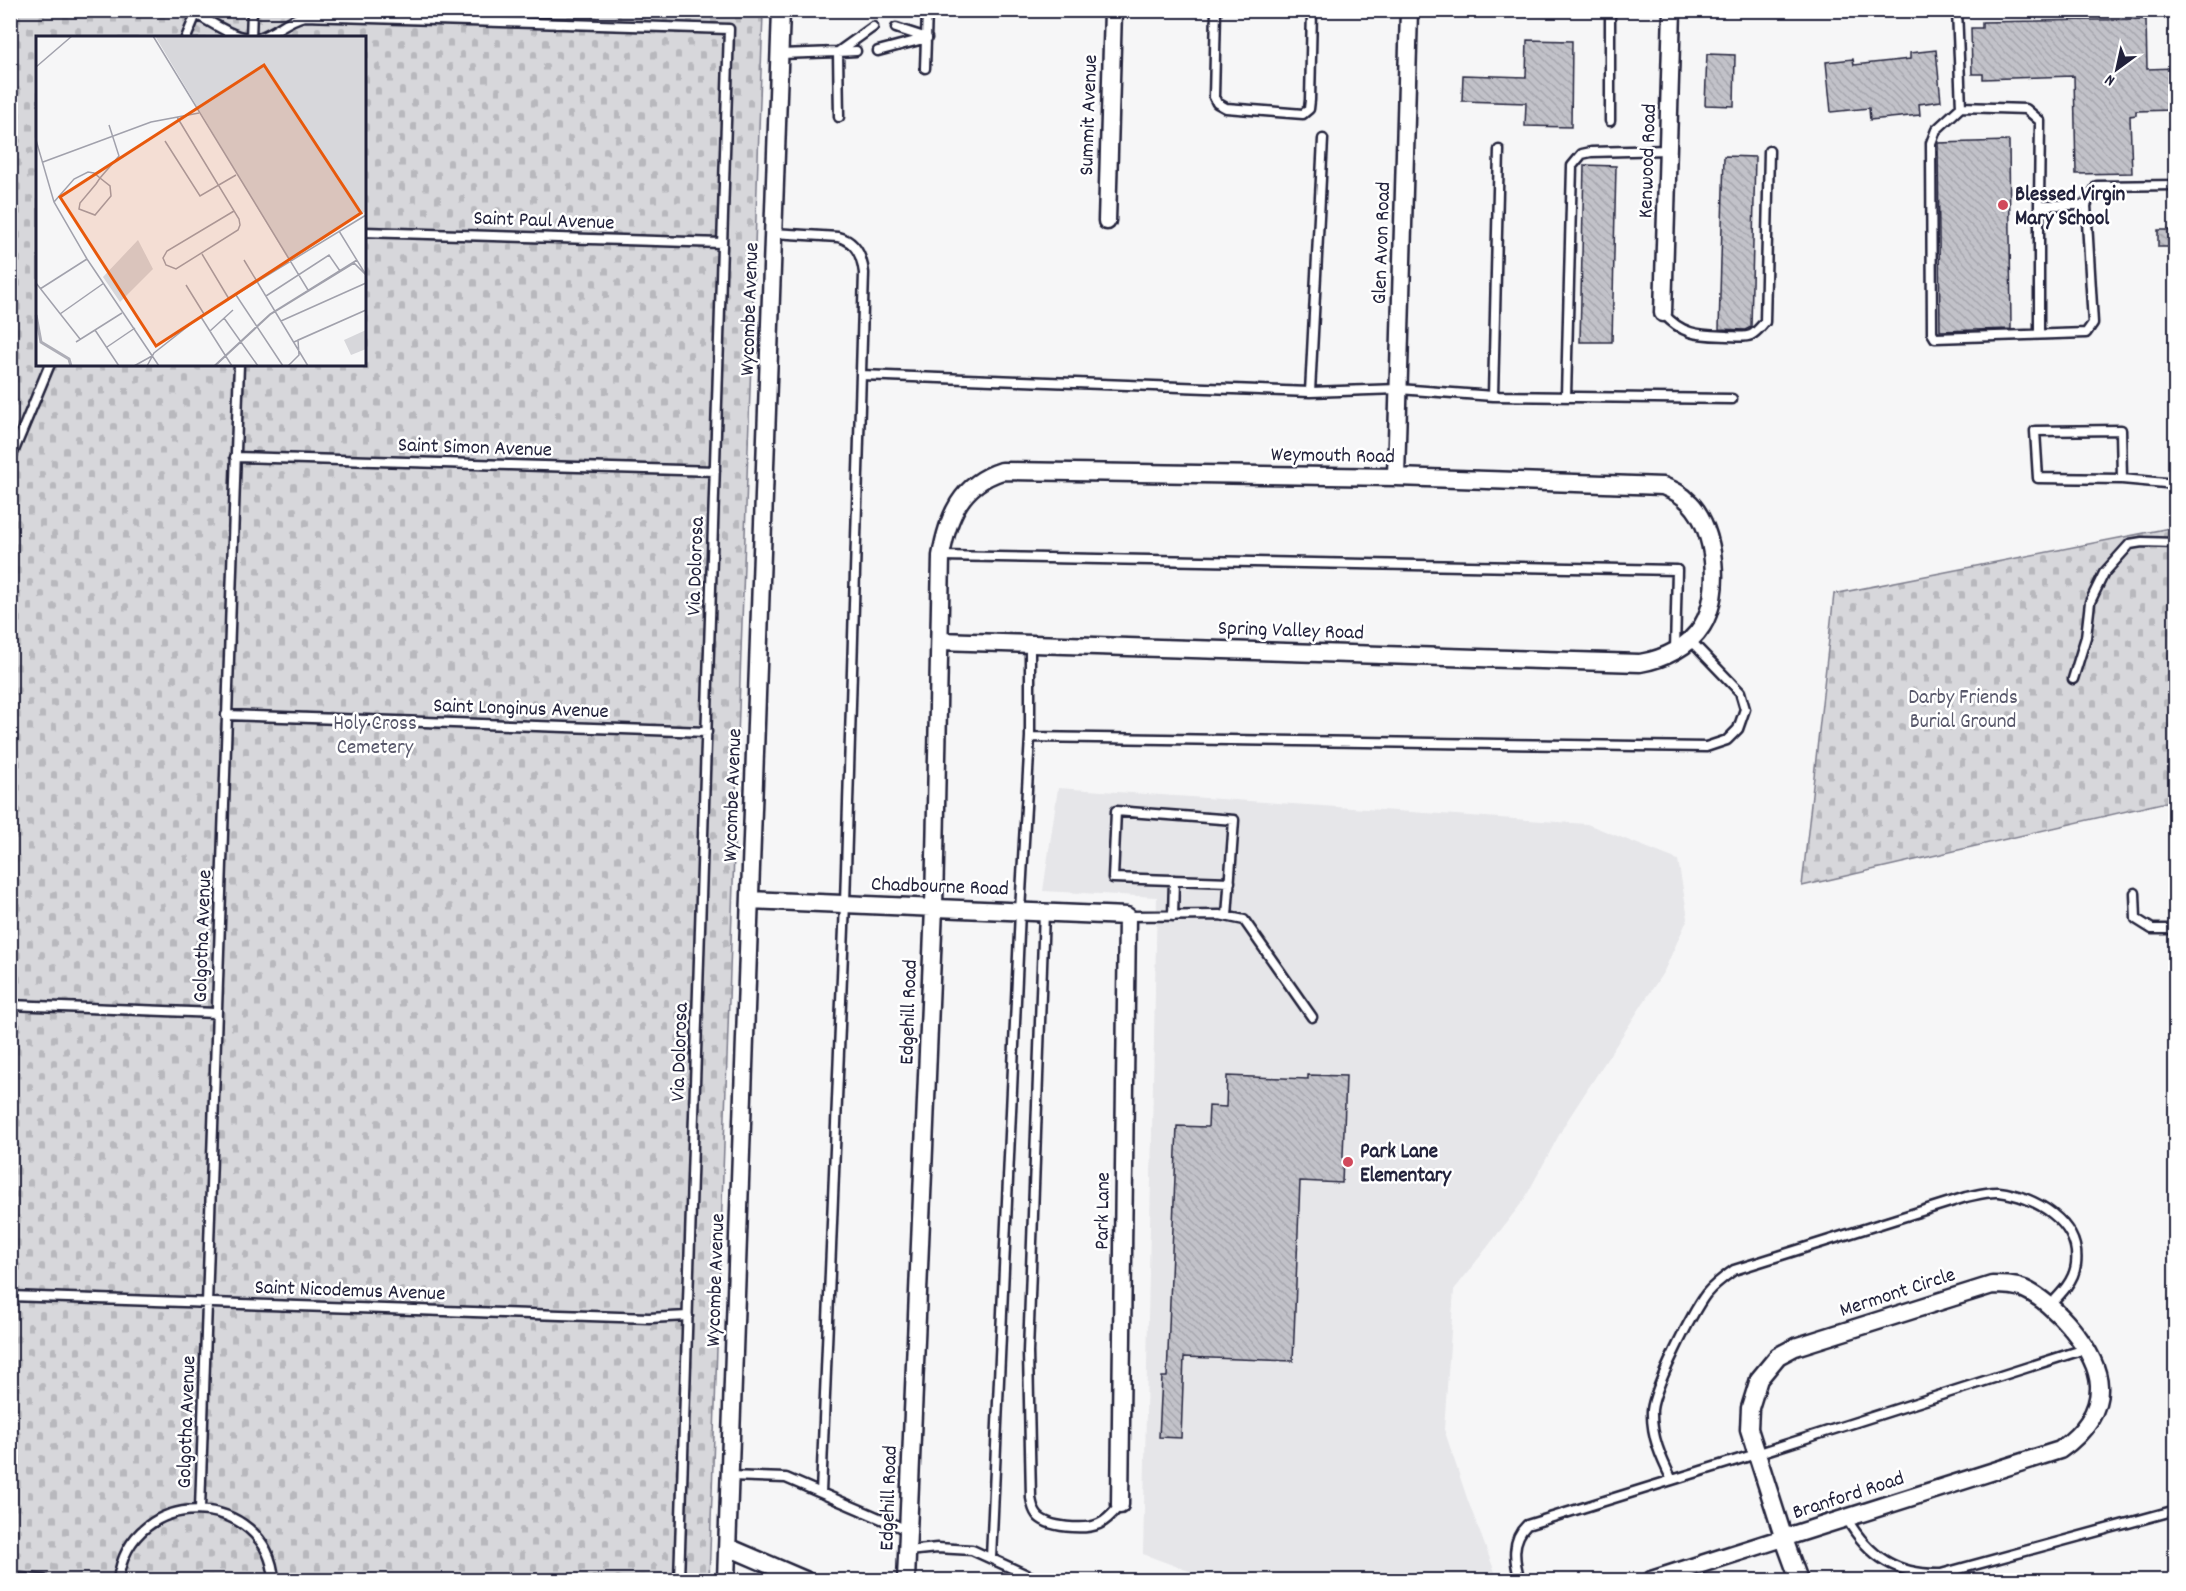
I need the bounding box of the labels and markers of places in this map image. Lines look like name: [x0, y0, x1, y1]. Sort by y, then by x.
place label: Blessed Virgin Mary School: [2015, 181, 2126, 235]
marker: Blessed Virgin Mary School: [1996, 198, 2010, 212]
place label: Park Lane Elementary: [1360, 1138, 1453, 1192]
marker: Park Lane Elementary: [1341, 1155, 1355, 1169]

